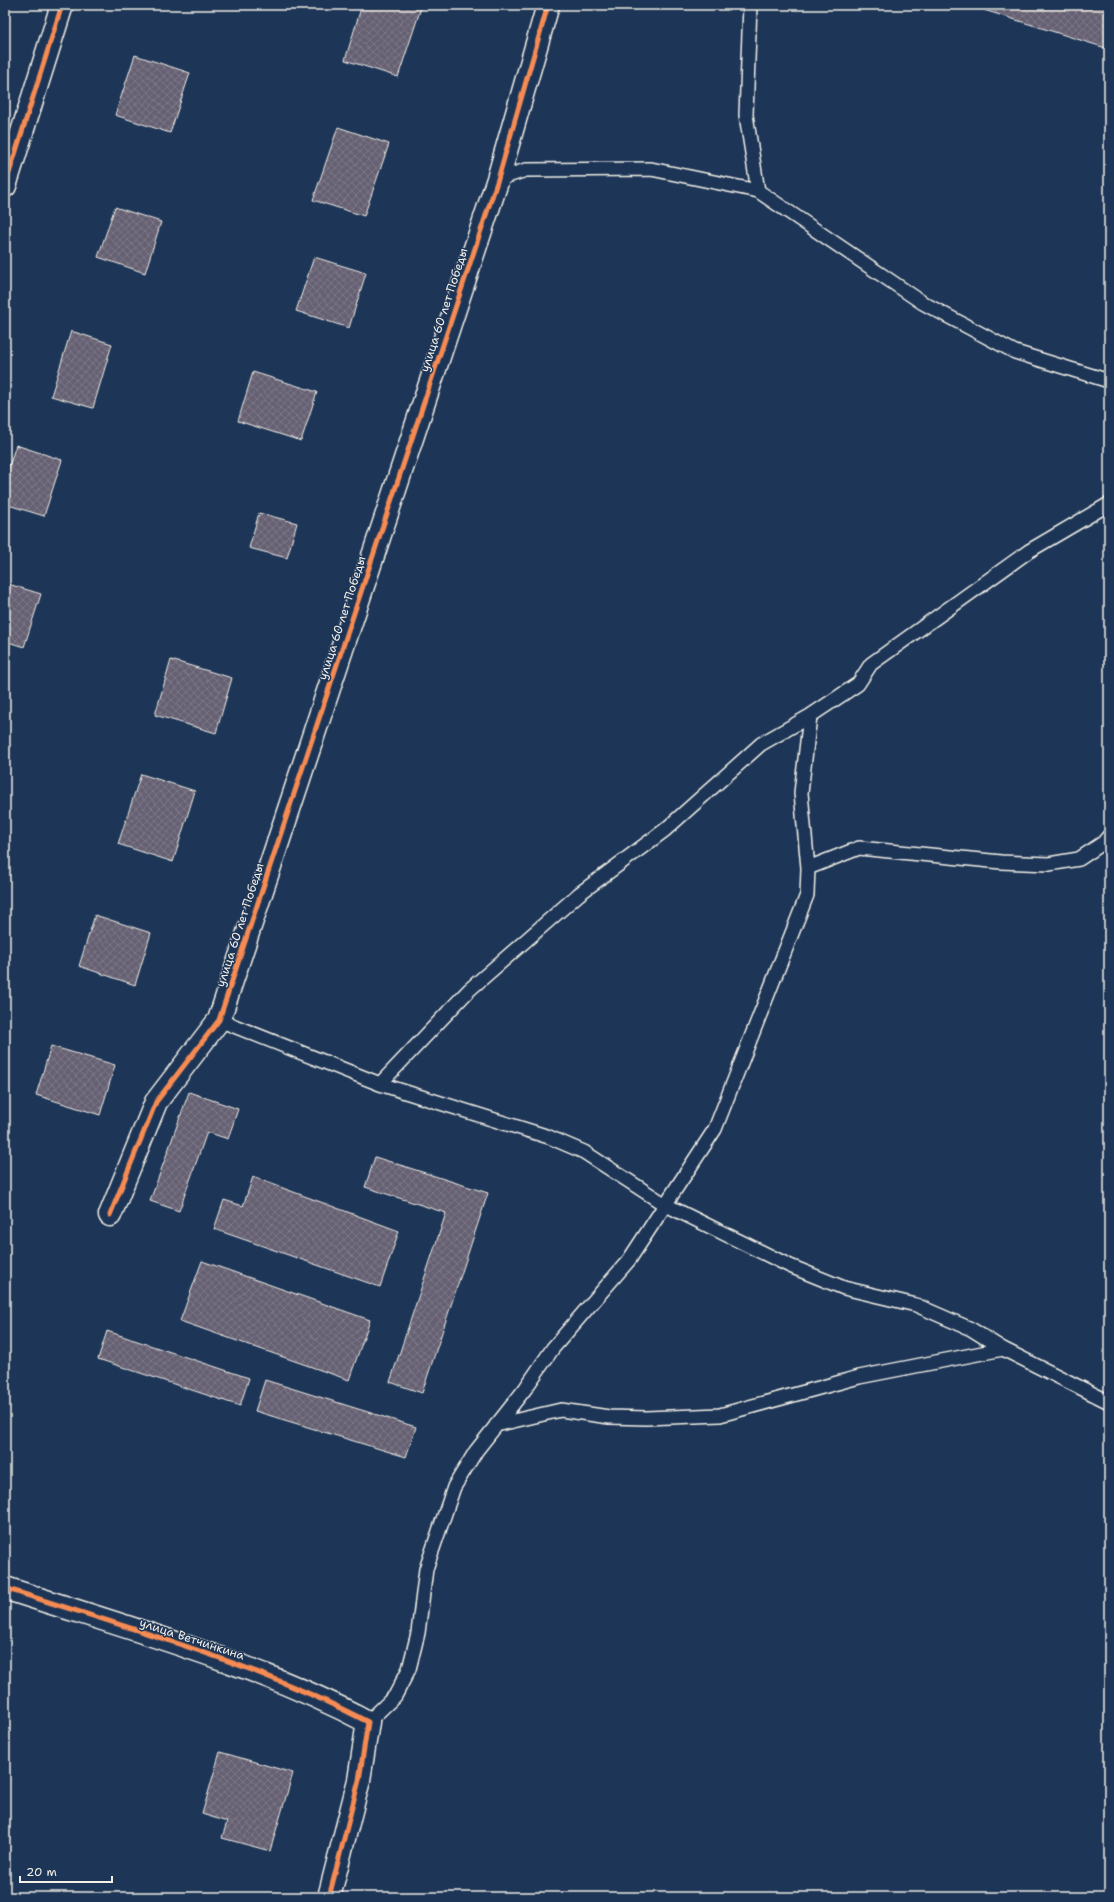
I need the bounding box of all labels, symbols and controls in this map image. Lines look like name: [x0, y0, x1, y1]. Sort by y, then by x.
street label: улица 60 лет Победы: [416, 246, 472, 374]
street label: улица 60 лет Победы: [314, 554, 370, 682]
street label: улица 60 лет Победы: [212, 861, 268, 989]
street label: улица Ветчинкина: [137, 1614, 247, 1664]
scale bar: [20, 1858, 112, 1884]
text: 20 m: [26, 1864, 57, 1880]

